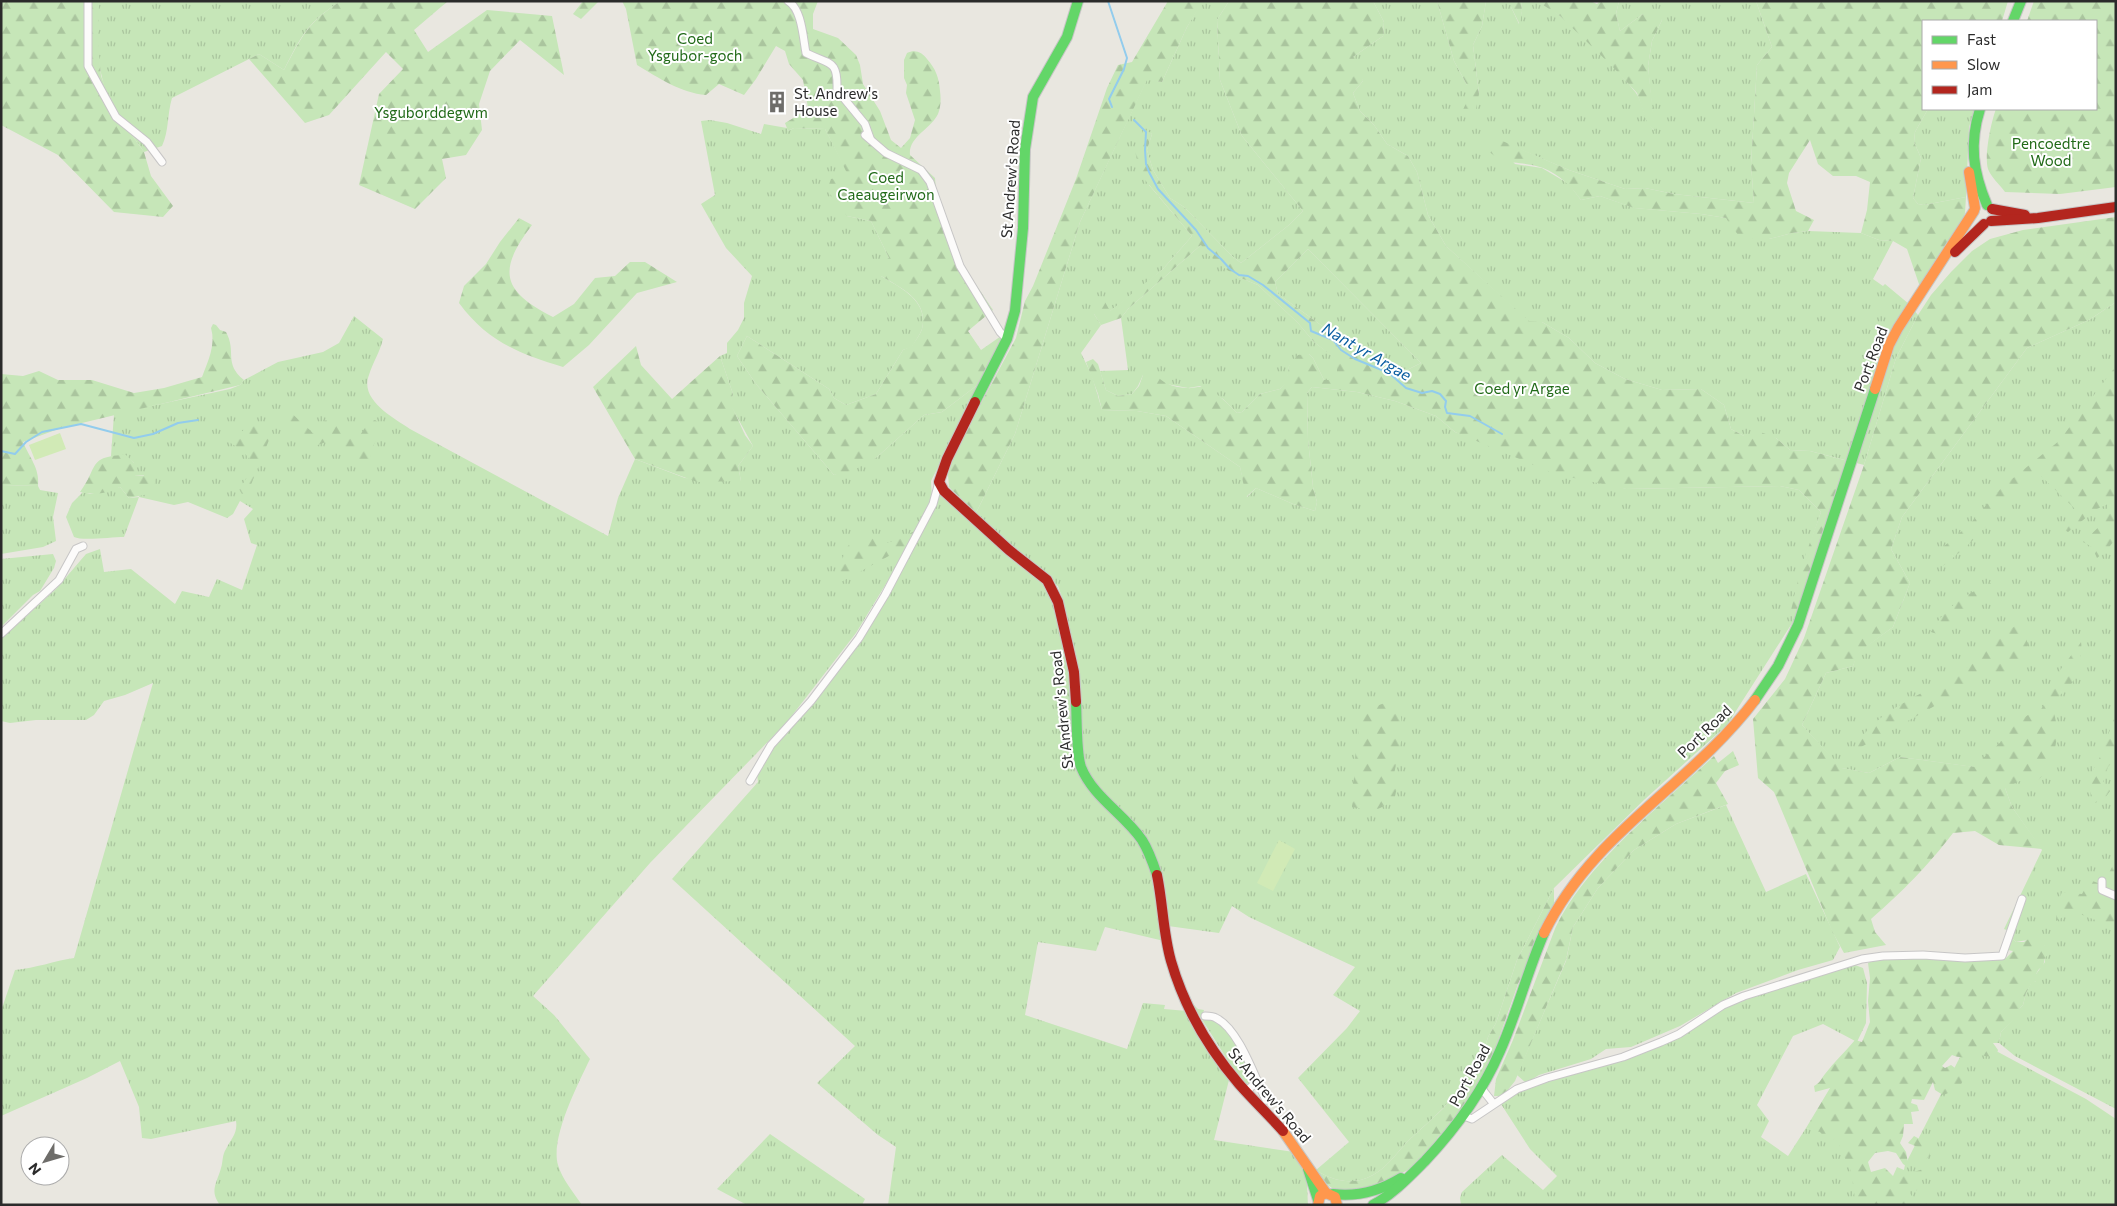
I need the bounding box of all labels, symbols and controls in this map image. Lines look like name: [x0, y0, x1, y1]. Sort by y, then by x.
legend: [1922, 20, 2097, 110]
park label: Coed Ysgubor-goch: [648, 29, 742, 64]
text: Fast: [1967, 30, 1996, 48]
text: Slow: [1967, 55, 2000, 73]
text: Jam: [1967, 80, 1992, 98]
place label: St. Andrew's House: [794, 84, 878, 119]
building icon: St. Andrew's House: [764, 89, 790, 115]
park label: Ysguborddegwm: [374, 103, 488, 121]
street label: St Andrew's Road: [997, 119, 1023, 239]
park label: Pencoedtre Wood: [2012, 134, 2090, 169]
park label: Coed Caeaugeirwon: [837, 168, 935, 203]
water label: Nant yr Argae: [1319, 318, 1415, 384]
street label: Port Road: [1849, 324, 1891, 394]
park label: Coed yr Argae: [1474, 379, 1570, 397]
street label: St Andrew's Road: [1046, 650, 1076, 770]
street label: Port Road: [1673, 701, 1735, 761]
street label: Port Road: [1445, 1041, 1493, 1109]
street label: St Andrew's Road: [1225, 1044, 1315, 1146]
north arrow: [20, 1136, 70, 1186]
text: N: [24, 1160, 44, 1179]

